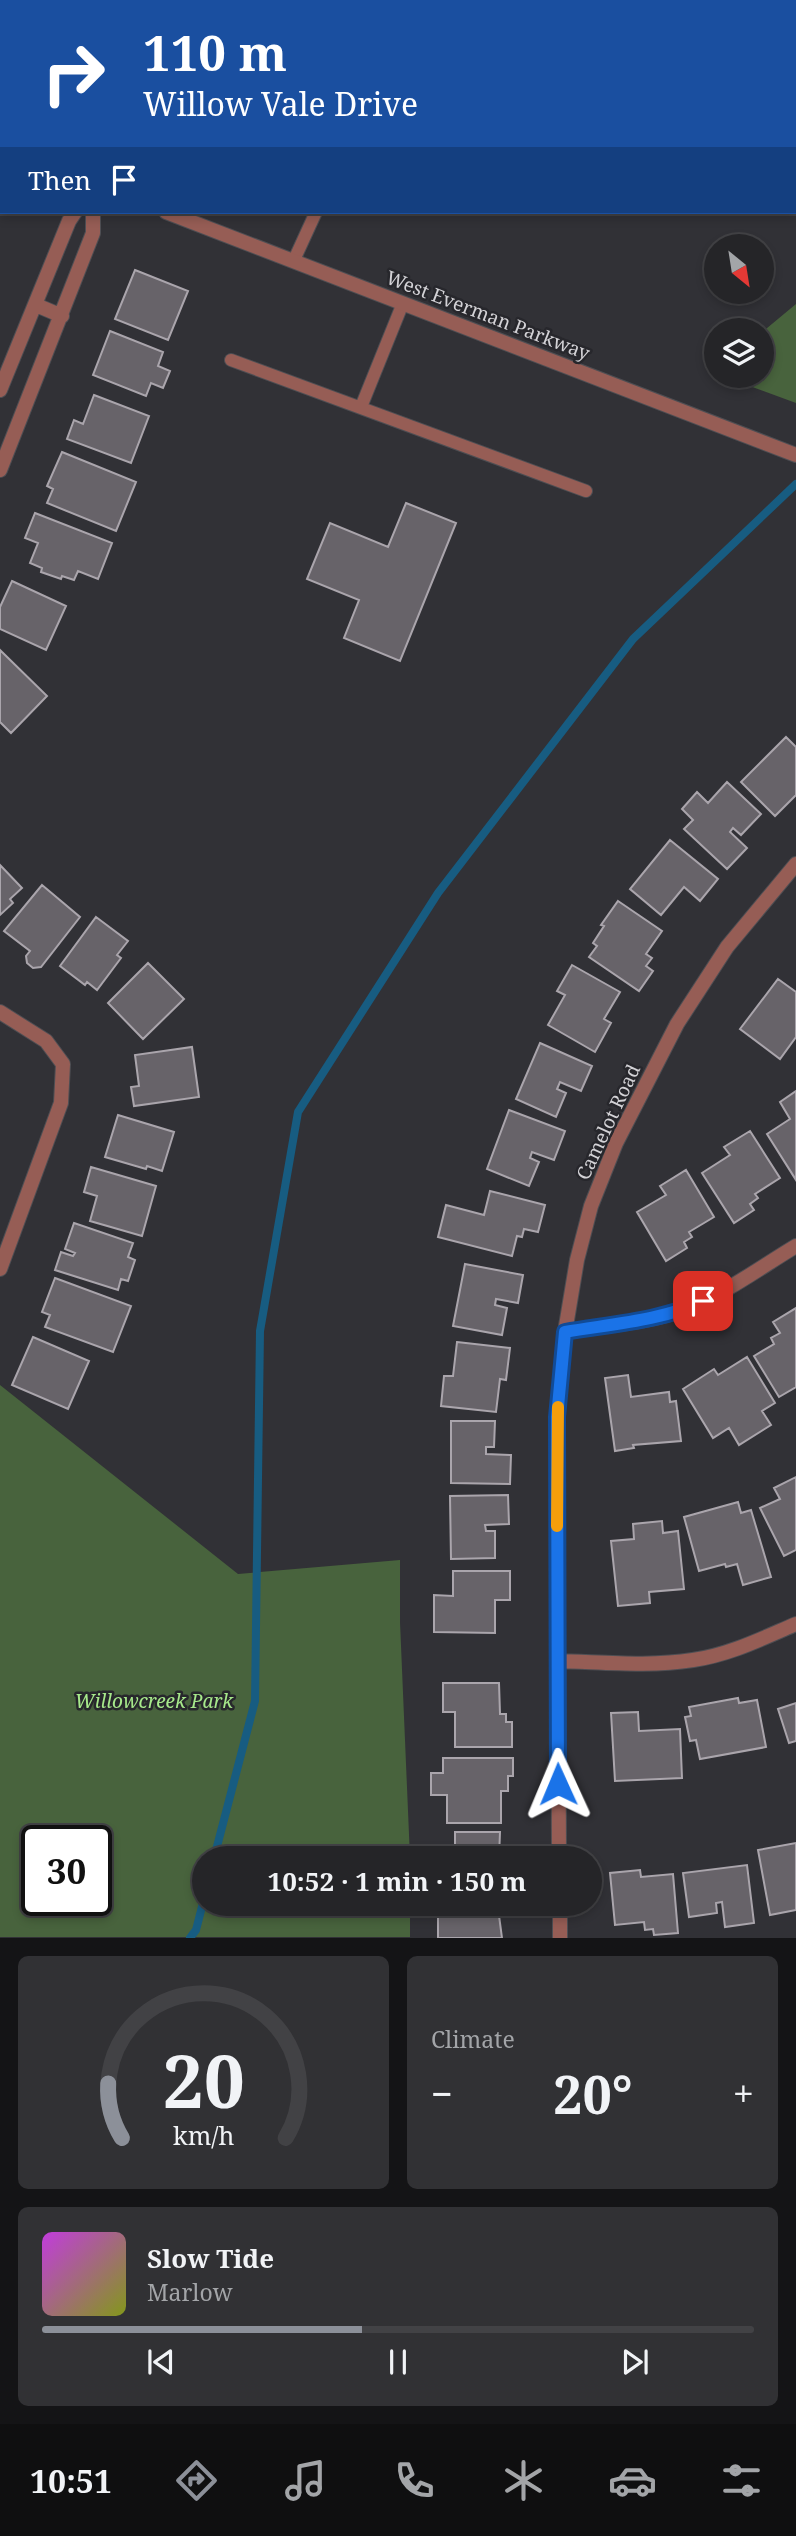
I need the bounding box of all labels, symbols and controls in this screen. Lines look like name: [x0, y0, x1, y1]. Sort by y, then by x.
text: 110 m: [143, 19, 287, 85]
icon: right: [28, 28, 119, 119]
text: Willow Vale Drive: [143, 82, 418, 125]
icon: arrive: [105, 161, 143, 199]
text: Then: [28, 162, 91, 198]
north arrow: [704, 234, 774, 304]
map controls: [704, 234, 774, 388]
street label: West Everman Parkway: [382, 264, 594, 366]
button: layers: [704, 318, 774, 388]
street label: Camelot Road: [570, 1060, 646, 1184]
pin: [673, 1271, 733, 1331]
icon: arrive: [684, 1282, 722, 1320]
park label: Willowcreek Park: [75, 1688, 234, 1714]
position arrow: [521, 1747, 595, 1821]
speed limit sign: 30: [21, 1825, 112, 1916]
text: 10:52 · 1 min · 150 m: [267, 1863, 527, 1899]
text: Climate: [431, 2023, 515, 2055]
text: 20: [162, 2031, 245, 2130]
text: 20°: [553, 2058, 633, 2129]
text: −: [431, 2067, 453, 2119]
text: +: [733, 2067, 754, 2119]
text: km/h: [173, 2118, 234, 2152]
text: Slow Tide: [147, 2240, 274, 2276]
text: Marlow: [147, 2276, 233, 2308]
icon: previous: [142, 2343, 180, 2381]
icon: pause: [379, 2343, 417, 2381]
icon: next: [616, 2343, 654, 2381]
icon: directions: [172, 2456, 221, 2505]
icon: music: [281, 2456, 330, 2505]
icon: phone: [390, 2456, 439, 2505]
icon: climate: [499, 2456, 548, 2505]
icon: car: [608, 2456, 657, 2505]
icon: filters: [717, 2456, 766, 2505]
text: 10:51: [30, 2459, 112, 2502]

